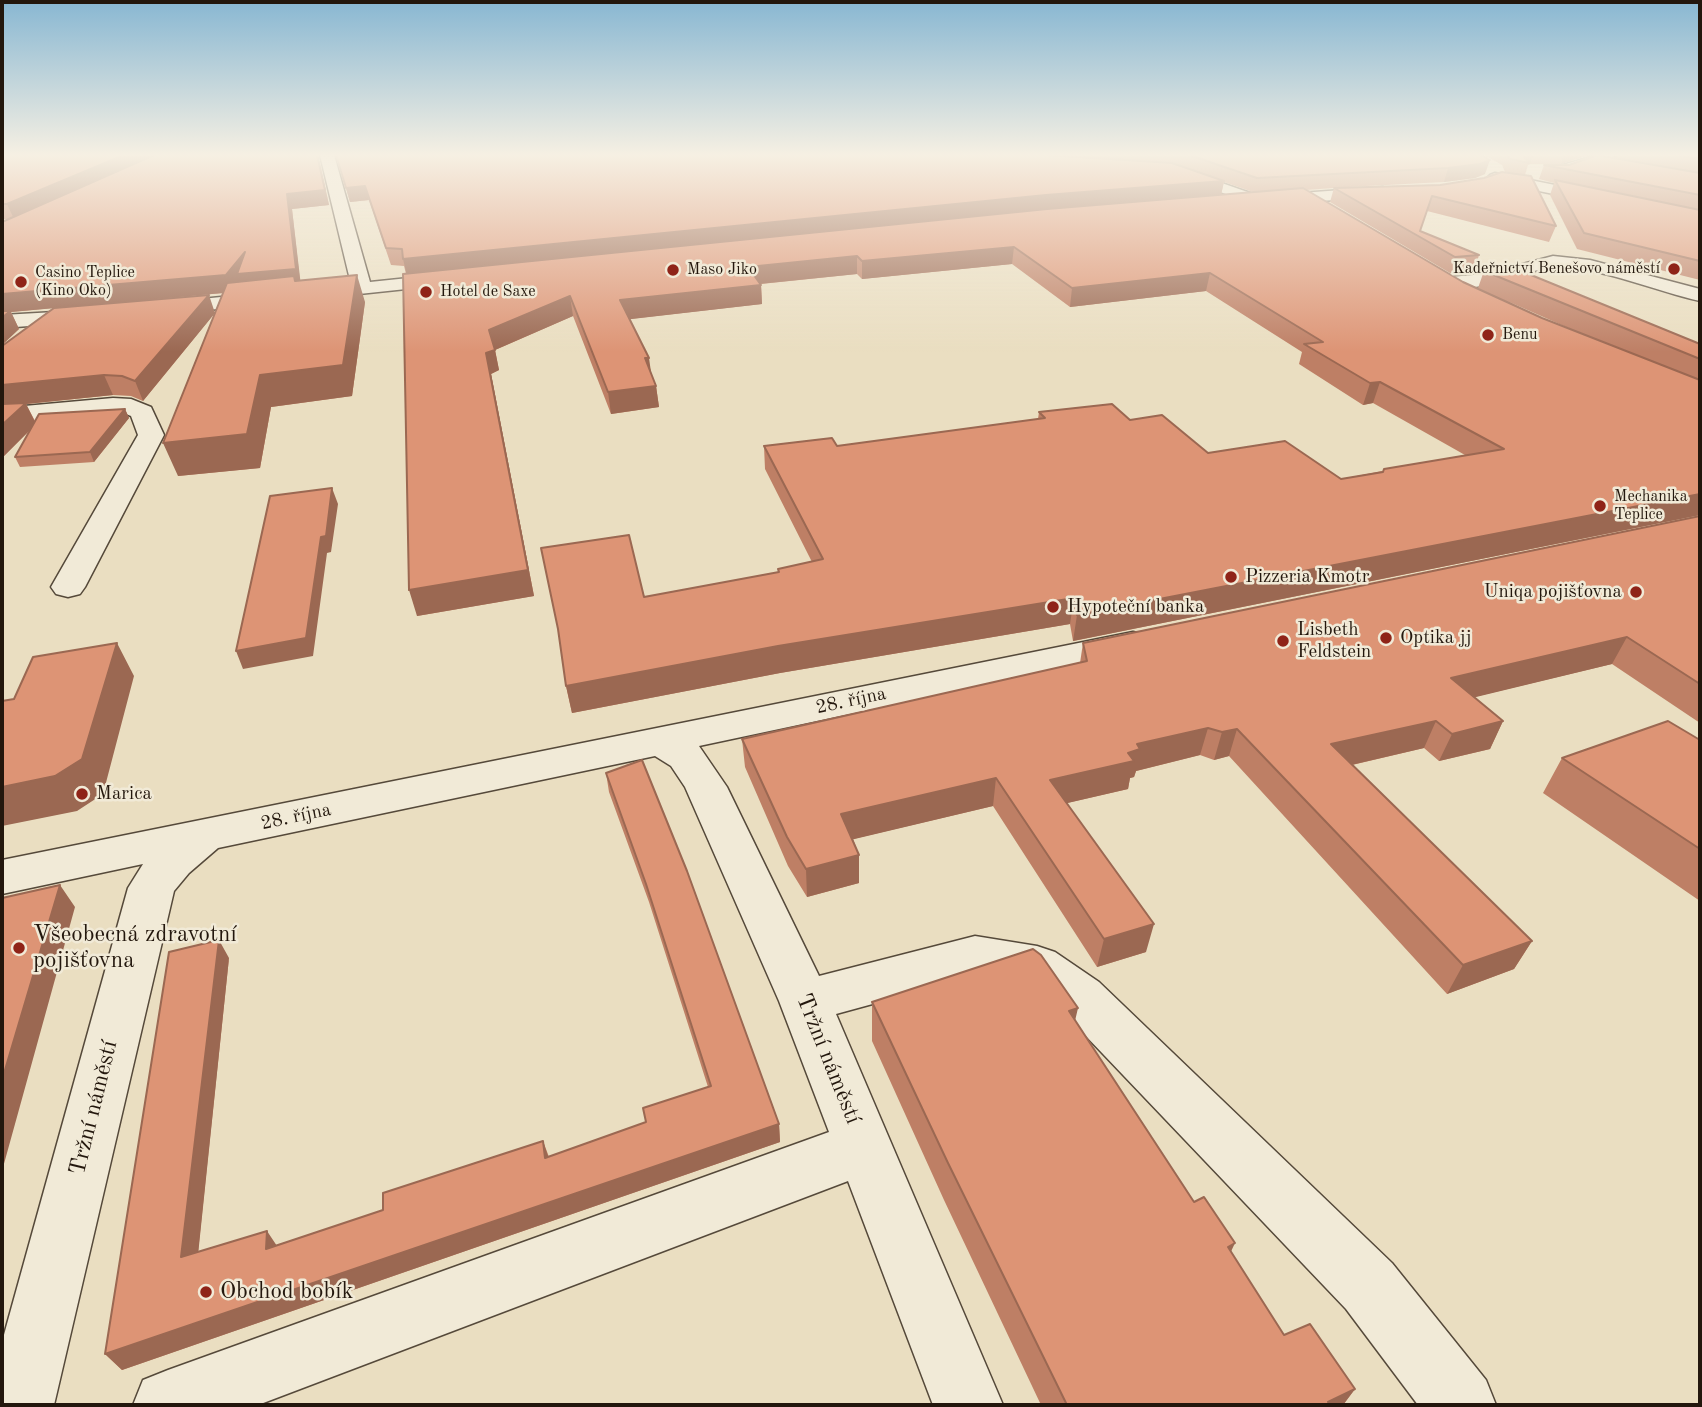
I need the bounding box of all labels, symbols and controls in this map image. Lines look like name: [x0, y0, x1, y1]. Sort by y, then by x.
place label: Kadeřnictví Benešovo náměstí: [1453, 259, 1660, 279]
place label: Maso Jiko: [687, 260, 757, 280]
marker: Kadeřnictví Benešovo náměstí: [1666, 261, 1682, 277]
marker: Maso Jiko: [665, 262, 681, 278]
place label: Casino Teplice (Kino Oko): [35, 263, 135, 301]
marker: Casino Teplice (Kino Oko): [13, 274, 29, 290]
place label: Hotel de Saxe: [440, 282, 536, 302]
marker: Hotel de Saxe: [418, 284, 434, 300]
place label: Benu: [1502, 325, 1538, 345]
marker: Benu: [1480, 327, 1496, 343]
place label: Mechanika Teplice: [1614, 487, 1688, 525]
marker: Mechanika Teplice: [1592, 498, 1608, 514]
place label: Pizzeria Kmotr: [1245, 566, 1369, 588]
marker: Pizzeria Kmotr: [1223, 569, 1239, 585]
place label: Uniqa pojišťovna: [1484, 581, 1622, 603]
marker: Uniqa pojišťovna: [1628, 584, 1644, 600]
place label: Hypoteční banka: [1067, 596, 1204, 618]
marker: Hypoteční banka: [1045, 599, 1061, 615]
place label: Lisbeth Feldstein: [1297, 619, 1371, 663]
place label: Optika jj: [1400, 627, 1472, 649]
marker: Optika jj: [1378, 630, 1394, 646]
marker: Lisbeth Feldstein: [1275, 633, 1291, 649]
street label: 28. října: [814, 682, 888, 720]
place label: Marica: [96, 783, 152, 805]
marker: Marica: [74, 786, 90, 802]
street label: 28. října: [259, 798, 333, 836]
place label: Všeobecná zdravotní pojišťovna: [33, 921, 237, 975]
marker: Všeobecná zdravotní pojišťovna: [11, 940, 27, 956]
street label: Tržní náměstí: [789, 990, 867, 1128]
street label: Tržní náměstí: [64, 1038, 124, 1178]
place label: Obchod bobík: [220, 1278, 353, 1306]
marker: Obchod bobík: [198, 1284, 214, 1300]

